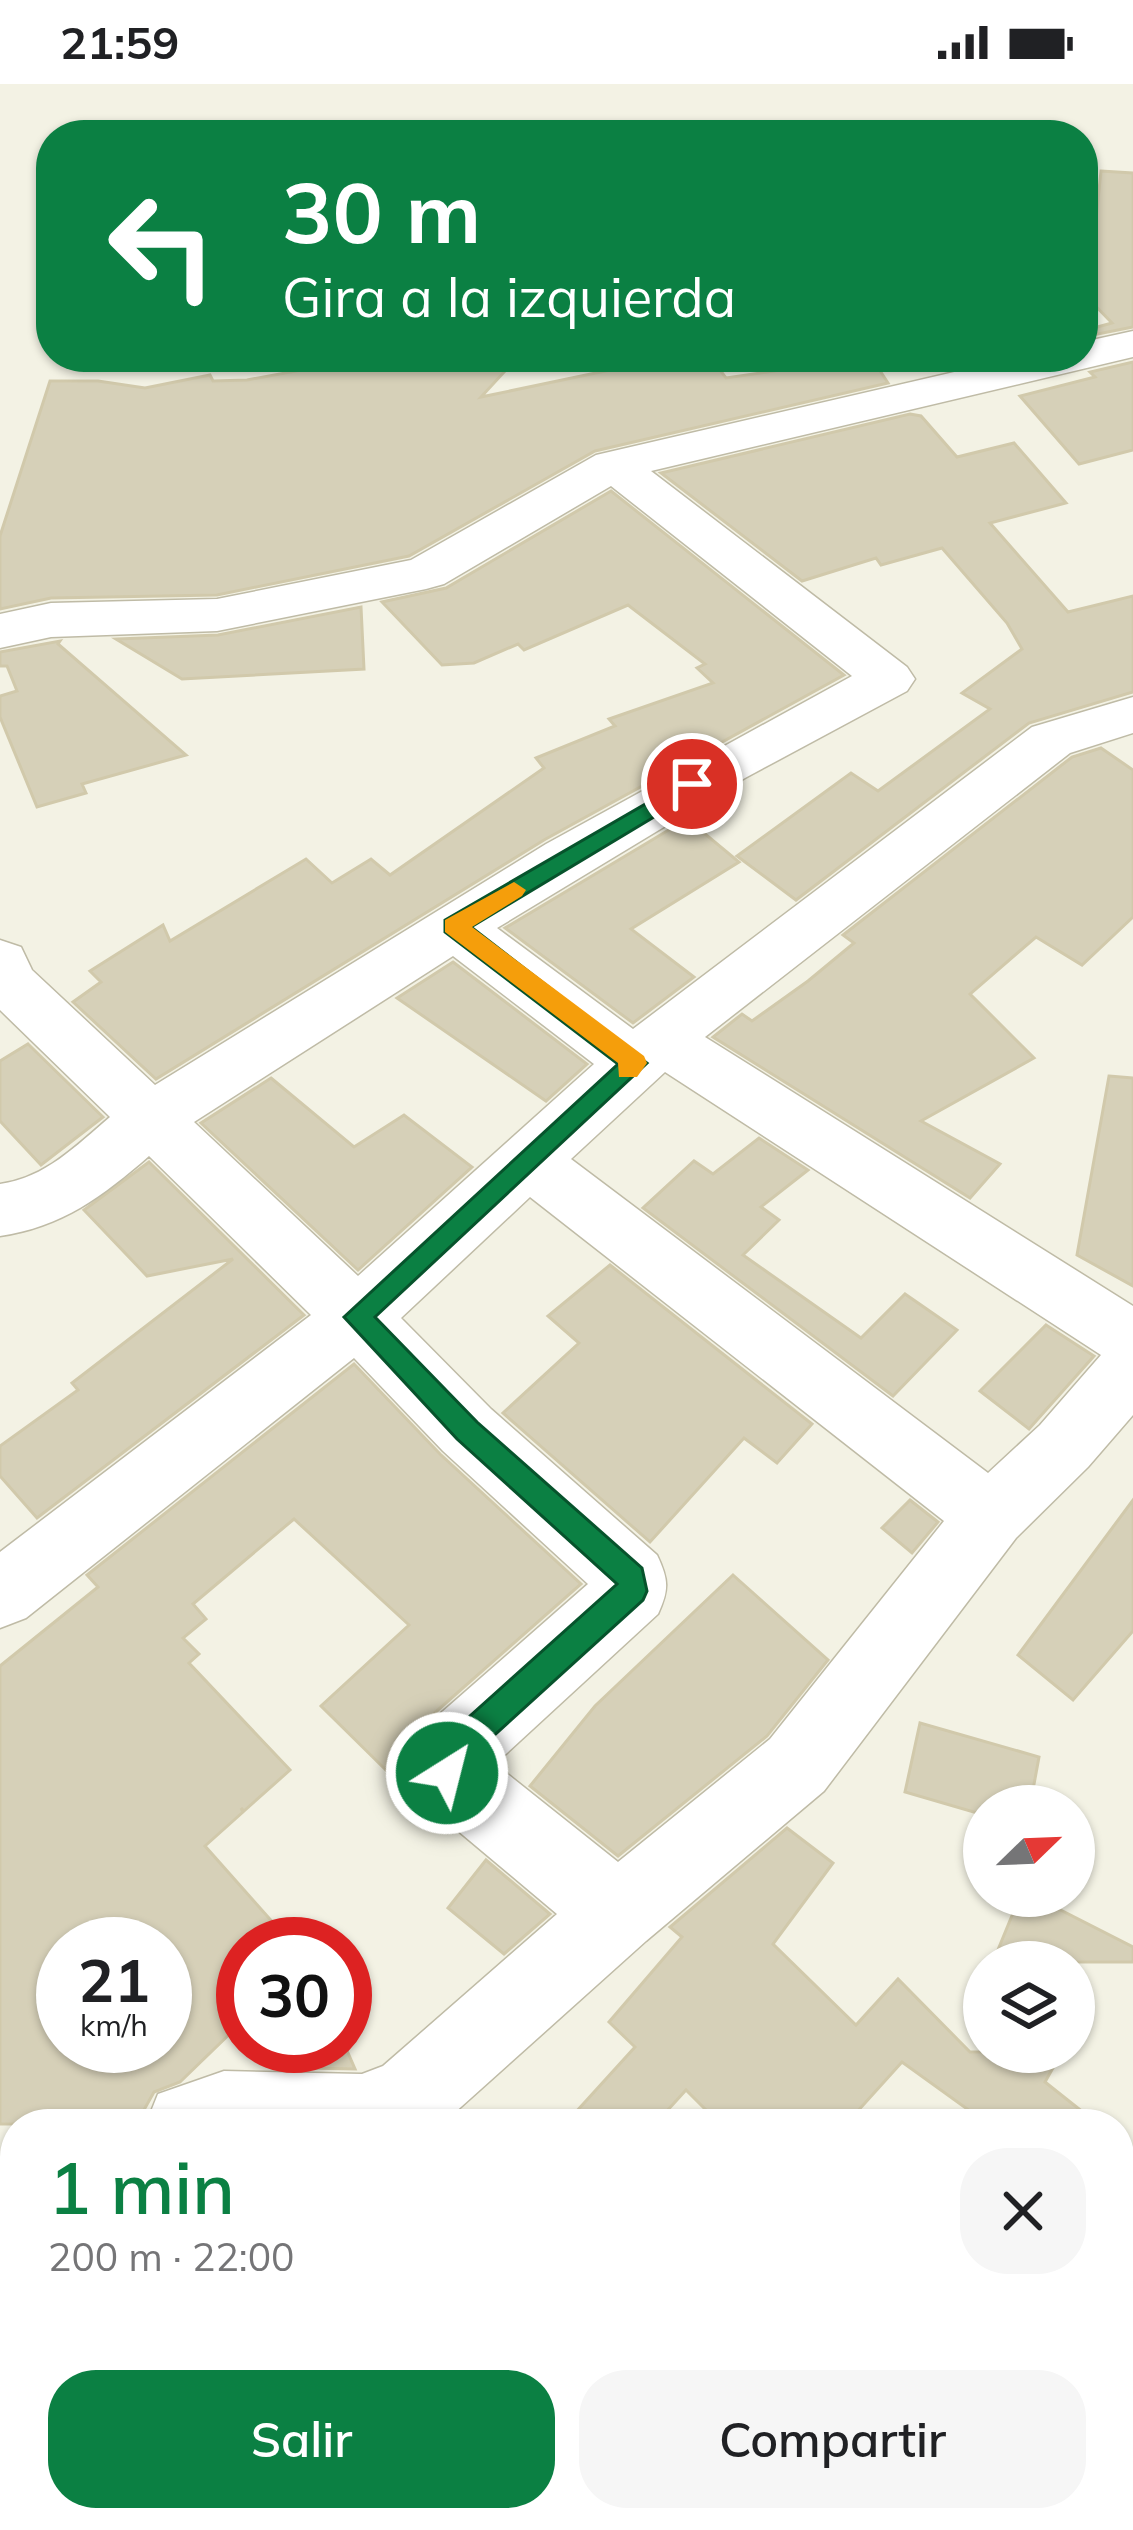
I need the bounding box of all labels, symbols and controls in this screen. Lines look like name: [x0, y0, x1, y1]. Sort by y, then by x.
text: 21:59: [60, 14, 179, 70]
text: 30 m: [282, 159, 481, 264]
icon: left: [84, 168, 240, 324]
text: Gira a la izquierda: [282, 263, 736, 331]
pin: [641, 733, 743, 835]
icon: arrive: [659, 751, 725, 817]
position arrow: [384, 1710, 510, 1836]
north arrow: [963, 1785, 1095, 1917]
map controls: [963, 1785, 1095, 2073]
speed limit sign: 30: [216, 1917, 372, 2073]
button: layers: [963, 1941, 1095, 2073]
text: 21: [78, 1942, 150, 2017]
text: km/h: [80, 2006, 148, 2044]
text: 1 min: [48, 2142, 235, 2232]
button: close: [960, 2148, 1086, 2274]
text: 200 m · 22:00: [48, 2232, 294, 2281]
button: Salir: [48, 2370, 555, 2508]
button: Compartir: [579, 2370, 1086, 2508]

